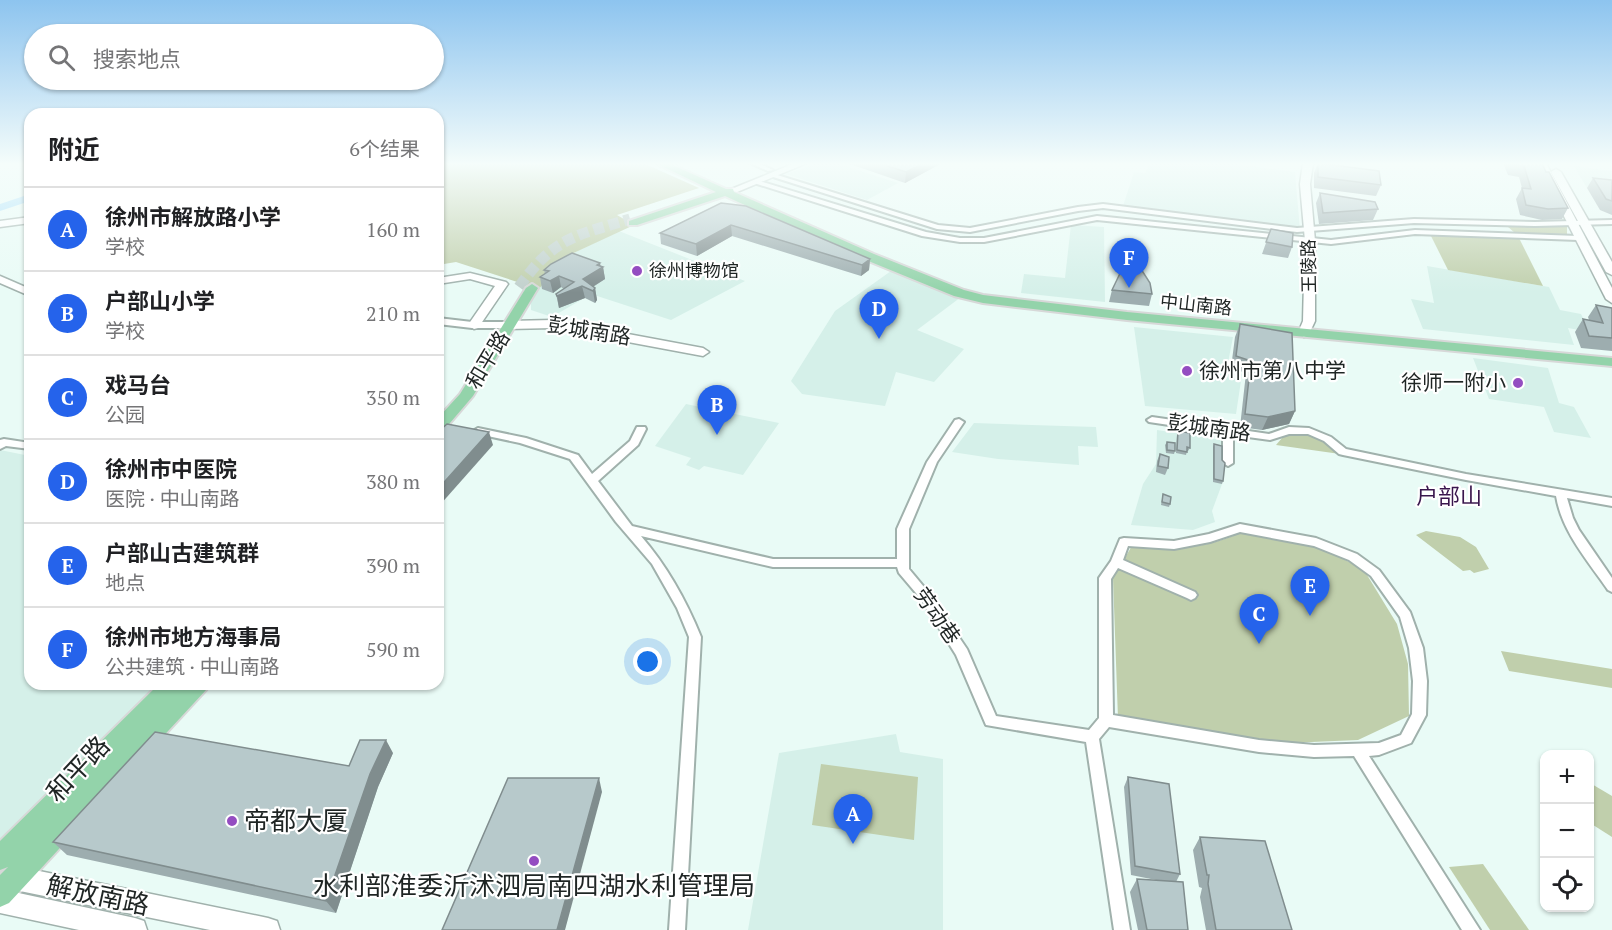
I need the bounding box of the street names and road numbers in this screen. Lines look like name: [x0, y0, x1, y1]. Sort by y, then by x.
street label: 王陵路: [1296, 239, 1320, 293]
street label: 中山南路: [1159, 288, 1233, 320]
street label: 彭城南路: [545, 310, 633, 350]
street label: 和平路: [459, 325, 515, 394]
street label: 彭城南路: [1166, 407, 1253, 447]
street label: 劳动巷: [908, 582, 967, 649]
street label: 和平路: [38, 728, 116, 808]
street label: 解放南路: [44, 867, 153, 921]

